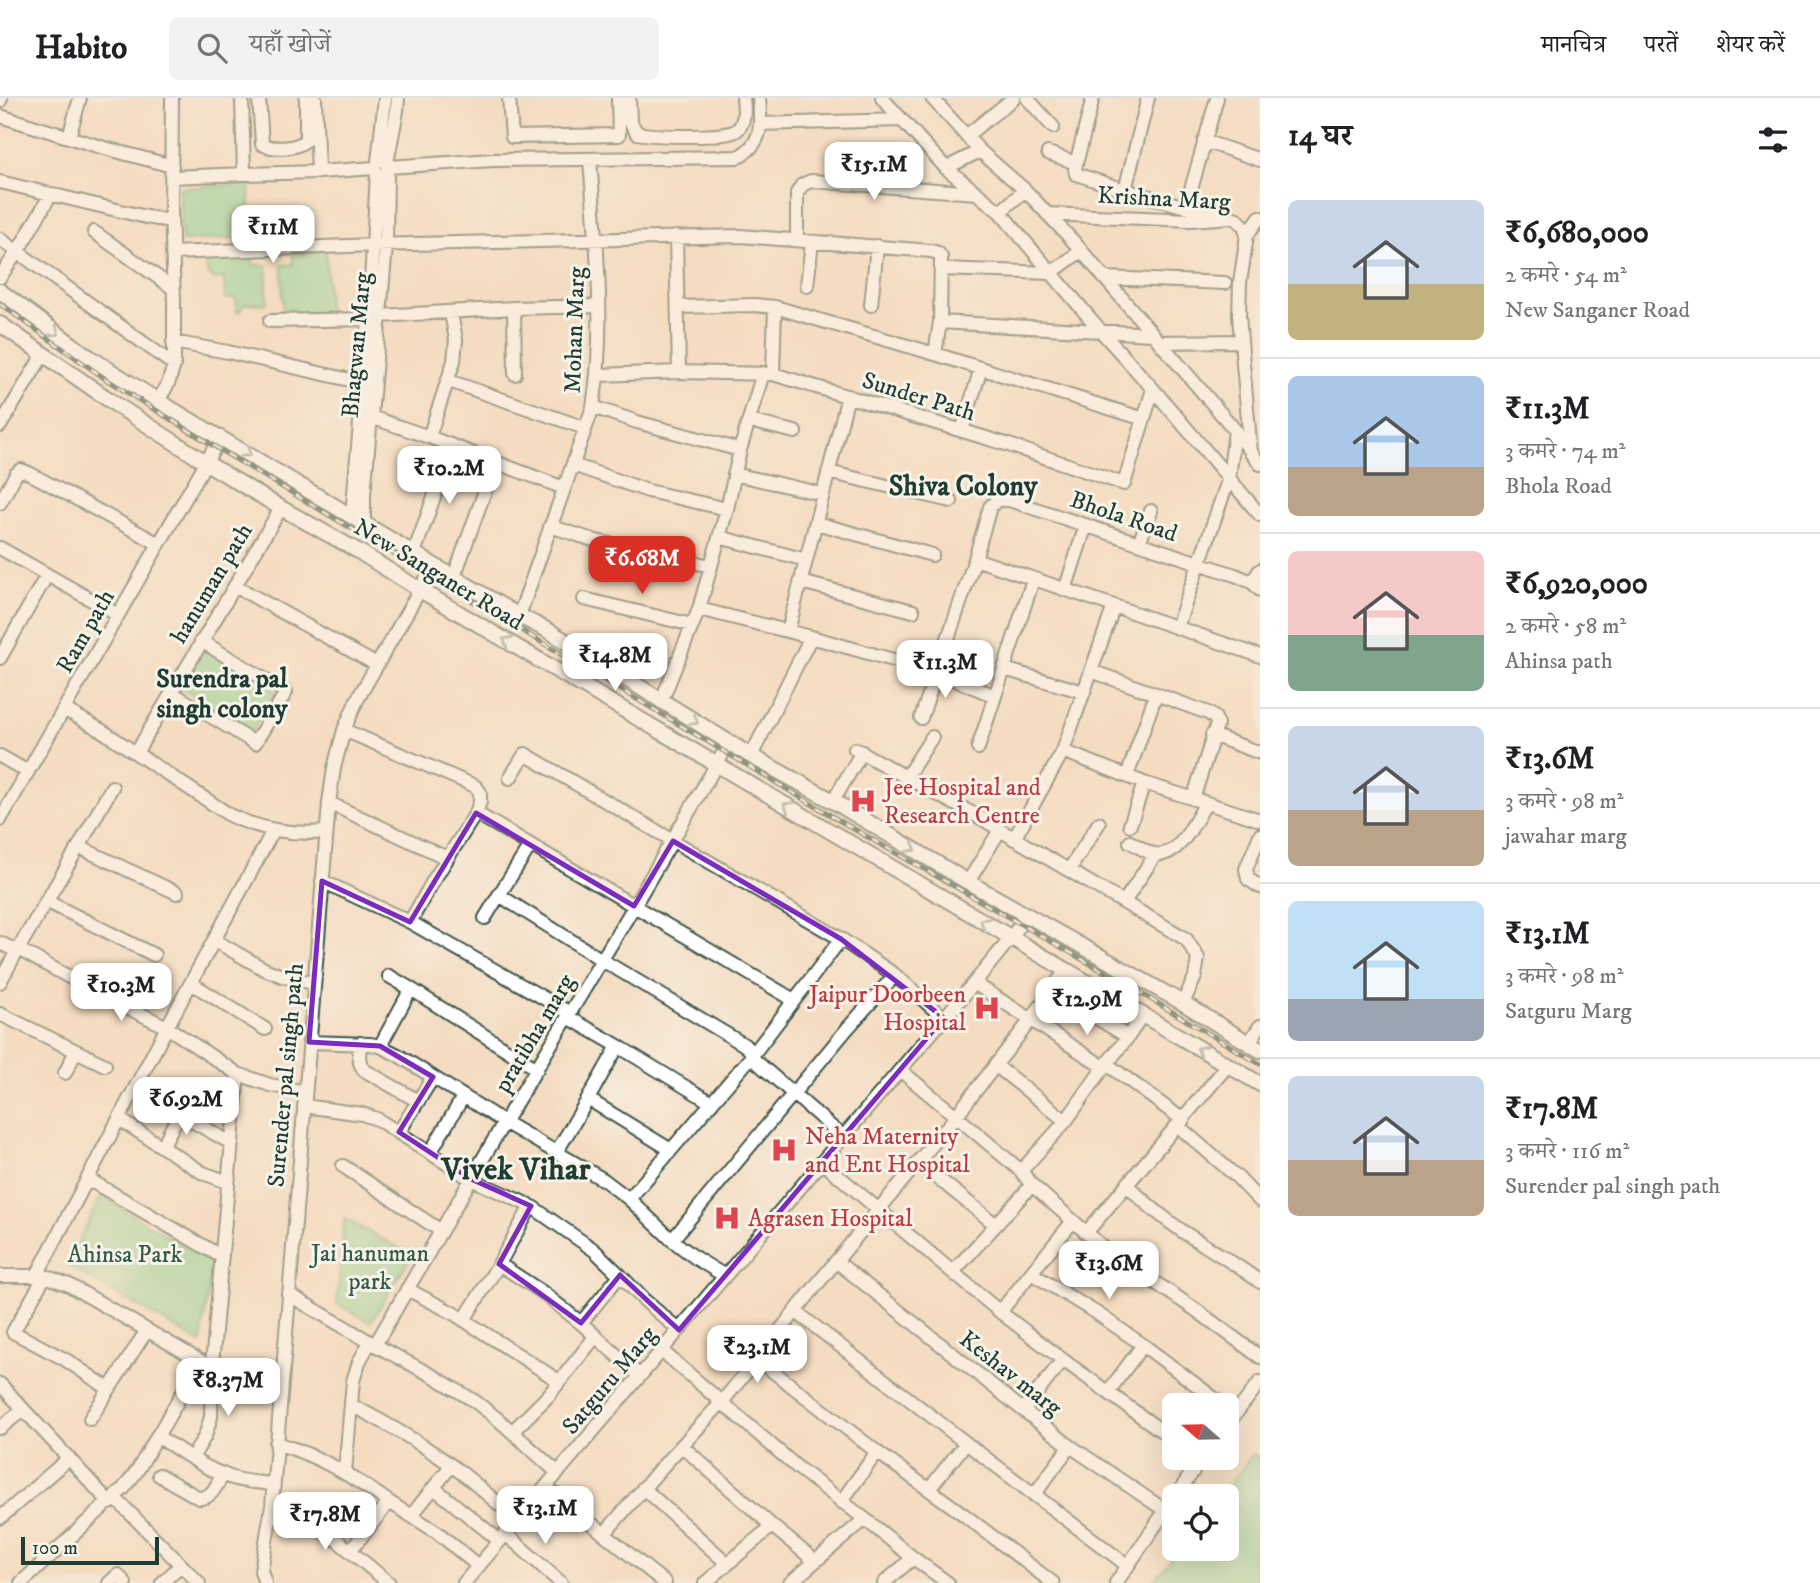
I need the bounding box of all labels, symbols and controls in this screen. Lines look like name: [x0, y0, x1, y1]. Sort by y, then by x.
search box: [169, 17, 659, 80]
text: Habito: [35, 28, 127, 69]
text: यहाँ खोजें: [249, 28, 331, 61]
icon: search: [193, 29, 231, 67]
text: मानचित्र: [1541, 30, 1606, 60]
text: परतें: [1644, 30, 1678, 60]
text: शेयर करें: [1716, 30, 1785, 60]
text: 14 घर: [1288, 118, 1353, 155]
icon: filters: [1754, 121, 1792, 159]
pin: ₹15.1M: [817, 142, 931, 202]
text: ₹15.1M: [841, 150, 907, 179]
street label: Krishna Marg: [1097, 181, 1232, 217]
pin: ₹11M: [232, 206, 314, 265]
text: ₹11M: [248, 213, 298, 242]
text: ₹6,680,000: [1505, 215, 1649, 252]
icon: home: [1344, 228, 1428, 312]
text: 2 कमरे · 54 m²: [1505, 261, 1627, 290]
street label: Mohan Marg: [558, 266, 592, 394]
street label: Bhagwan Marg: [336, 271, 378, 419]
text: New Sanganer Road: [1505, 296, 1690, 325]
one-way arrow: [47, 323, 60, 336]
street label: Sunder Path: [858, 366, 979, 429]
text: ₹11.3M: [1505, 391, 1590, 428]
icon: home: [1344, 404, 1428, 488]
text: 3 कमरे · 74 m²: [1505, 437, 1626, 466]
one-way arrow: [239, 445, 252, 458]
pin: ₹10.2M: [392, 446, 506, 506]
text: ₹10.2M: [413, 454, 485, 483]
district label: Shiva Colony: [889, 469, 1038, 504]
text: Bhola Road: [1505, 472, 1612, 501]
street label: Bhola Road: [1066, 485, 1181, 549]
street label: New Sanganer Road: [348, 512, 529, 637]
street label: hanuman path: [164, 517, 260, 649]
pin: ₹6.68M: [585, 536, 699, 596]
text: ₹6.68M: [605, 544, 679, 573]
text: ₹6,920,000: [1505, 566, 1648, 603]
icon: home: [1344, 579, 1428, 663]
street label: Ram path: [50, 584, 122, 679]
text: 2 कमरे · 58 m²: [1505, 612, 1626, 641]
pin: ₹14.8M: [558, 634, 672, 693]
one-way arrow: [502, 637, 515, 650]
pin: ₹11.3M: [888, 640, 1002, 700]
text: ₹14.8M: [578, 641, 652, 670]
text: Ahinsa path: [1505, 647, 1613, 676]
text: ₹11.3M: [913, 648, 977, 677]
district label: Surendra pal singh colony: [156, 663, 289, 726]
one-way arrow: [686, 713, 699, 726]
text: ₹13.6M: [1505, 741, 1594, 778]
icon: home: [1344, 754, 1428, 838]
place label: Jee Hospital and Research Centre: [882, 773, 1041, 831]
hospital icon: Jee Hospital and Research Centre: [848, 786, 878, 816]
text: 3 कमरे · 98 m²: [1505, 787, 1624, 816]
one-way arrow: [782, 802, 795, 815]
text: jawahar marg: [1505, 822, 1627, 851]
one-way arrow: [904, 840, 917, 853]
text: ₹13.1M: [1505, 916, 1590, 953]
one-way arrow: [978, 917, 991, 930]
icon: home: [1344, 929, 1428, 1013]
street label: Surender pal singh path: [261, 961, 311, 1188]
text: 3 कमरे · 98 m²: [1505, 962, 1624, 991]
pin: ₹10.3M: [64, 964, 178, 1023]
street label: pratibha marg: [487, 969, 582, 1099]
text: ₹10.3M: [87, 971, 155, 1000]
pin: ₹12.9M: [1030, 978, 1144, 1037]
place label: Jaipur Doorbeen Hospital: [807, 980, 967, 1038]
text: ₹12.9M: [1051, 985, 1123, 1014]
hospital icon: Jaipur Doorbeen Hospital: [972, 993, 1002, 1023]
text: Satguru Marg: [1505, 997, 1632, 1026]
one-way arrow: [1196, 1045, 1209, 1058]
pin: ₹6.92M: [129, 1077, 243, 1137]
text: ₹6.92M: [149, 1085, 223, 1114]
text: ₹17.8M: [1505, 1091, 1598, 1128]
icon: home: [1344, 1104, 1428, 1188]
place label: Neha Maternity and Ent Hospital: [805, 1122, 971, 1180]
hospital icon: Neha Maternity and Ent Hospital: [769, 1135, 799, 1165]
text: 3 कमरे · 116 m²: [1505, 1137, 1629, 1166]
district label: Vivek Vihar: [440, 1150, 591, 1190]
text: Surender pal singh path: [1505, 1172, 1720, 1201]
hospital icon: Agrasen Hospital: [712, 1203, 742, 1233]
place label: Agrasen Hospital: [748, 1204, 913, 1234]
park label: Jai hanuman park: [309, 1239, 430, 1297]
park label: Ahinsa Park: [68, 1240, 182, 1270]
pin: ₹13.6M: [1052, 1242, 1166, 1301]
text: ₹13.6M: [1075, 1249, 1143, 1278]
street label: Satguru Marg: [556, 1320, 664, 1441]
street label: Keshav marg: [953, 1324, 1068, 1423]
pin: ₹23.1M: [700, 1326, 814, 1385]
text: ₹23.1M: [723, 1333, 791, 1362]
pin: ₹8.37M: [171, 1358, 285, 1418]
text: ₹8.37M: [192, 1366, 264, 1395]
north arrow: [1162, 1393, 1239, 1470]
map controls: [1162, 1393, 1239, 1561]
button: locate: [1162, 1484, 1239, 1561]
pin: ₹13.1M: [488, 1486, 602, 1546]
pin: ₹17.8M: [268, 1492, 382, 1552]
text: ₹13.1M: [513, 1494, 577, 1523]
text: ₹17.8M: [289, 1500, 361, 1529]
scale bar: [21, 1534, 159, 1566]
text: 100 m: [32, 1537, 78, 1560]

